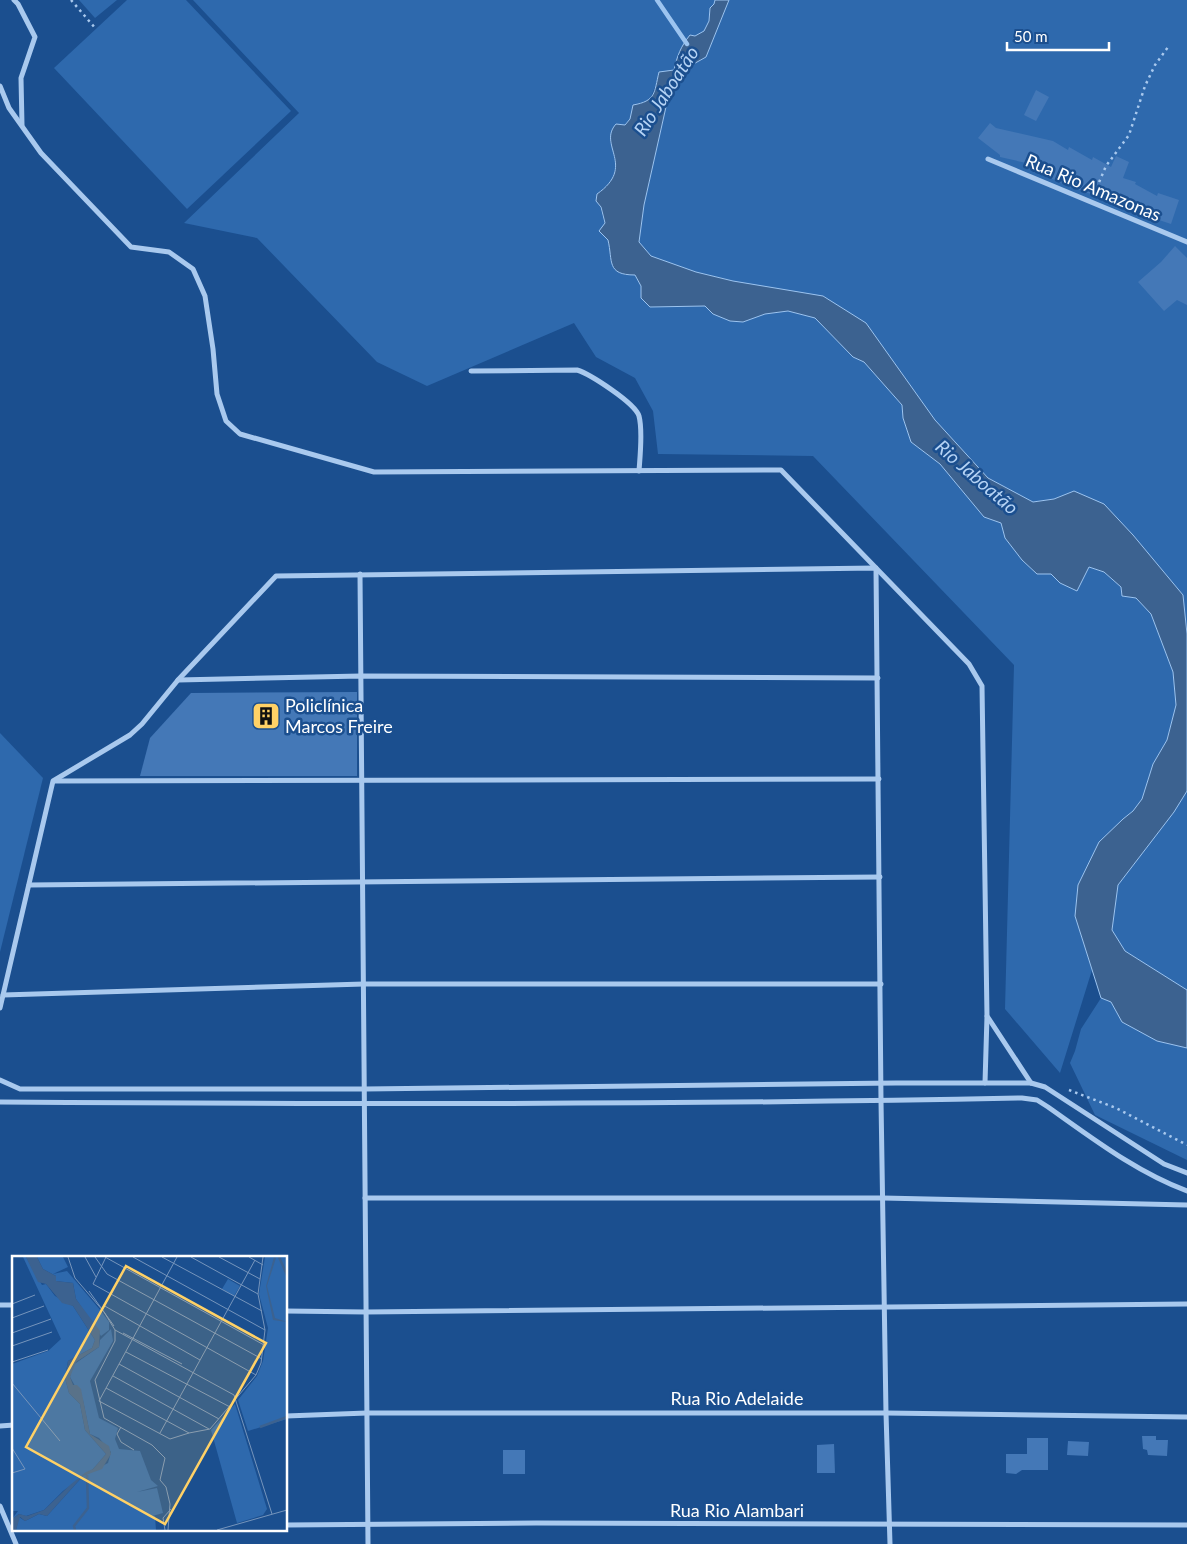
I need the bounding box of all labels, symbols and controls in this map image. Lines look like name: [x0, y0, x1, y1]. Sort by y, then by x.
scale bar: [1007, 20, 1110, 52]
text: 50 m: [1014, 27, 1048, 45]
water label: Rio Jaboatão: [628, 42, 703, 140]
street label: Rua Rio Amazonas: [1022, 149, 1165, 226]
water label: Rio Jaboatão: [931, 435, 1023, 519]
place label: Policlínica Marcos Freire: [285, 694, 393, 737]
building icon: Policlínica Marcos Freire: [251, 701, 281, 731]
inset map: [12, 1256, 288, 1532]
street label: Rua Rio Adelaide: [671, 1387, 803, 1409]
street label: Rua Rio Alambari: [670, 1499, 804, 1521]

